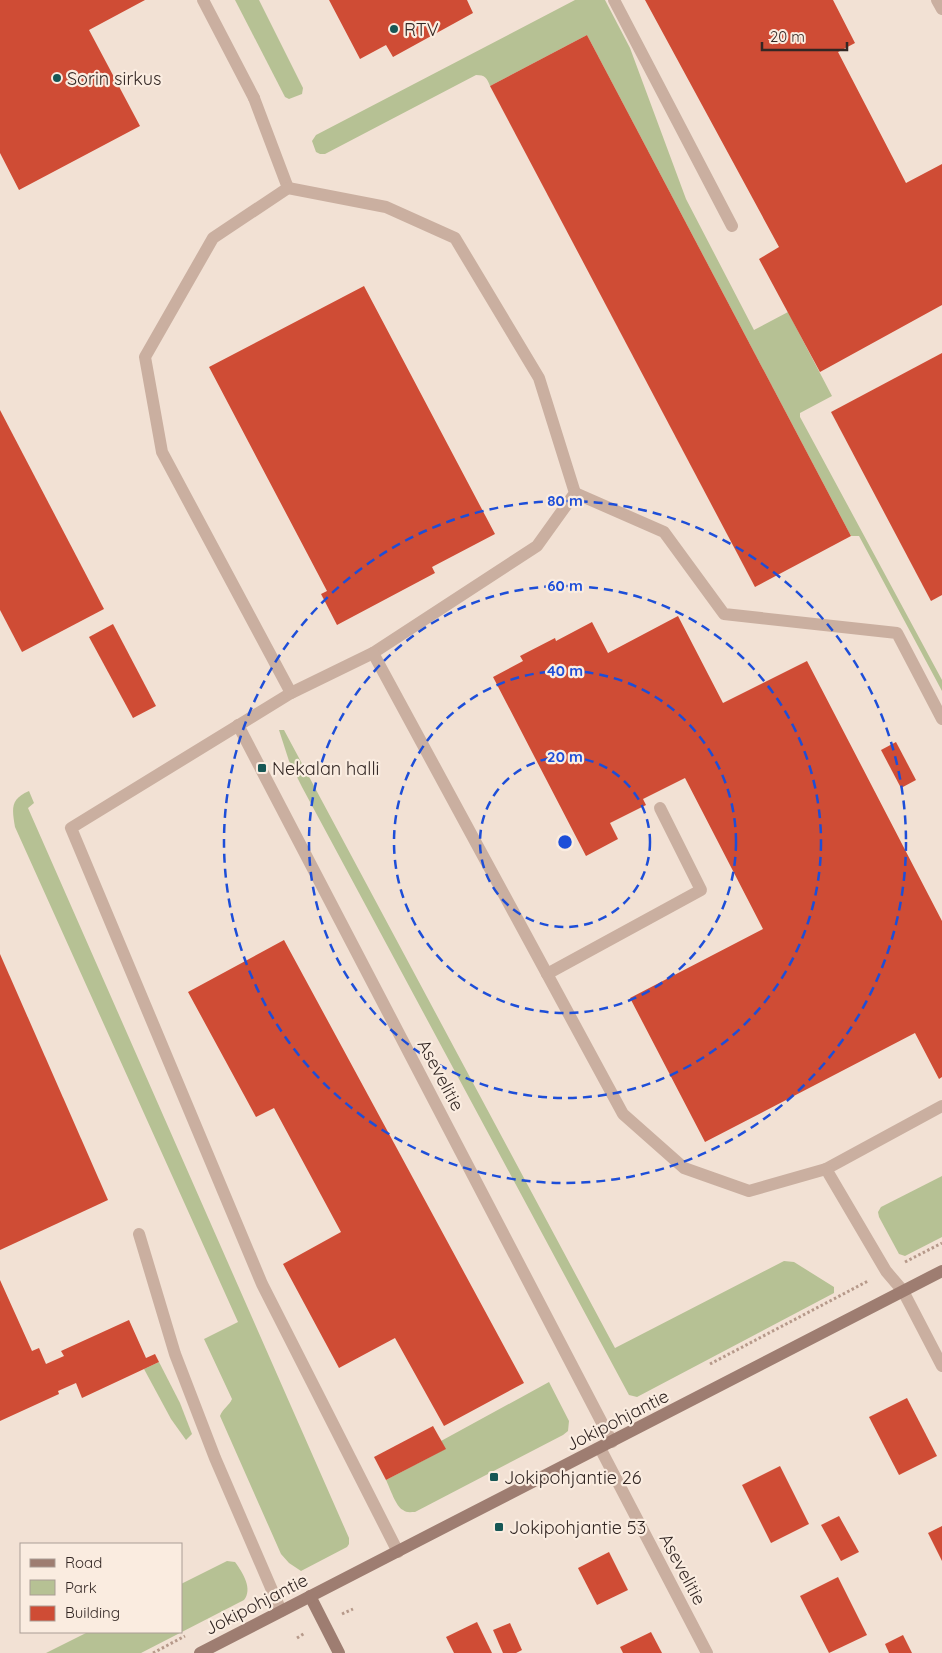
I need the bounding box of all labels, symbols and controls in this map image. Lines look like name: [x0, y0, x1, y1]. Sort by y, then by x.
place label: RTV: [404, 18, 439, 41]
scale bar: [762, 20, 847, 52]
marker: RTV: [388, 23, 400, 35]
text: 20 m: [770, 27, 805, 46]
place label: Sorin sirkus: [67, 67, 162, 90]
marker: Sorin sirkus: [51, 72, 63, 84]
text: 80 m: [547, 491, 583, 510]
text: 60 m: [547, 576, 583, 595]
text: 40 m: [547, 661, 583, 680]
text: 20 m: [547, 747, 583, 766]
place label: Nekalan halli: [272, 757, 379, 780]
marker: Nekalan halli: [256, 762, 268, 774]
centre of rings: [556, 833, 574, 851]
street label: Asevelitie: [413, 1035, 469, 1115]
street label: Jokipohjantie: [561, 1384, 673, 1456]
place label: Jokipohjantie 26: [504, 1466, 642, 1489]
marker: Jokipohjantie 26: [488, 1471, 500, 1483]
place label: Jokipohjantie 53: [509, 1516, 646, 1539]
marker: Jokipohjantie 53: [493, 1521, 505, 1533]
street label: Asevelitie: [655, 1529, 711, 1609]
legend: [20, 1543, 182, 1633]
text: Road: [65, 1553, 102, 1572]
street label: Jokipohjantie: [200, 1568, 312, 1640]
text: Park: [65, 1578, 97, 1597]
text: Building: [65, 1603, 120, 1622]

